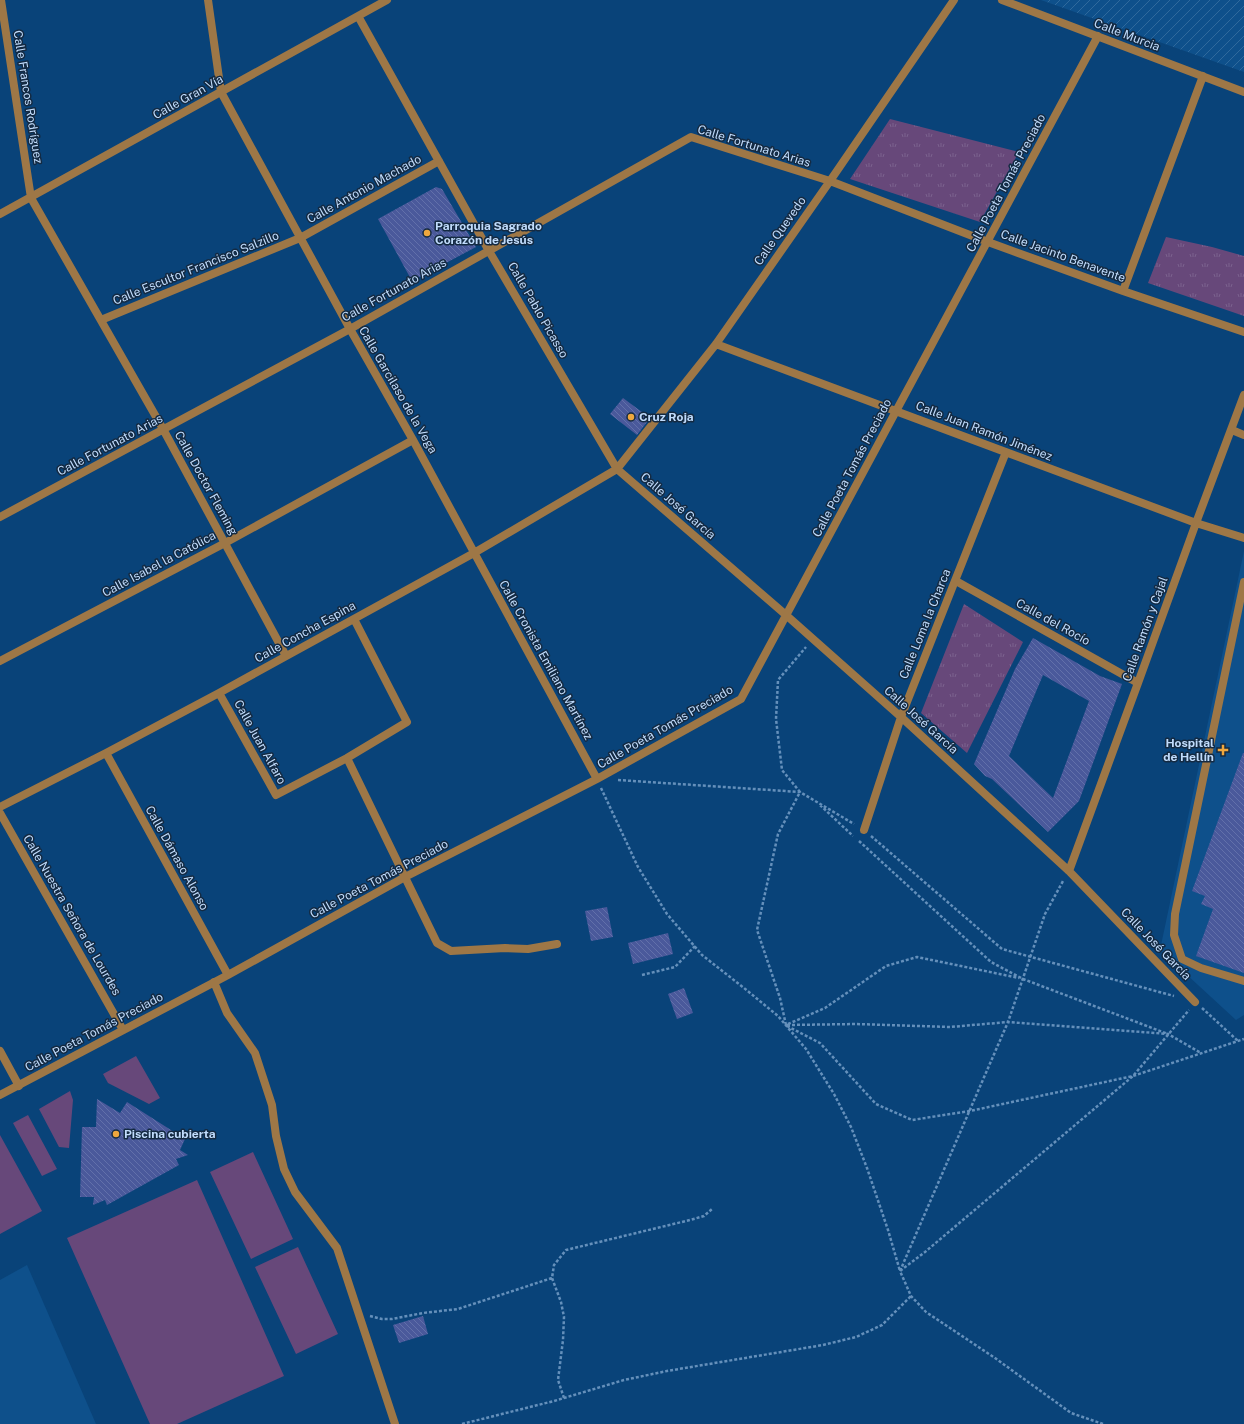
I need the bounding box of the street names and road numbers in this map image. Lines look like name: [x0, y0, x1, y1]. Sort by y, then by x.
street label: Calle Murcia: [1092, 16, 1162, 54]
street label: Calle Francos Rodríguez: [11, 29, 45, 165]
street label: Calle Gran Vía: [150, 72, 226, 122]
street label: Calle Poeta Tomás Preciado: [964, 111, 1048, 254]
street label: Calle Fortunato Arias: [696, 122, 812, 170]
street label: Calle Antonio Machado: [304, 152, 424, 226]
street label: Calle Quevedo: [751, 194, 809, 268]
street label: Calle Jacinto Benavente: [999, 227, 1127, 285]
street label: Calle Escultor Francisco Salzillo: [111, 228, 281, 308]
street label: Calle Fortunato Arias: [339, 255, 449, 325]
street label: Calle Pablo Picasso: [505, 260, 571, 360]
street label: Calle Garcilaso de la Vega: [356, 324, 440, 456]
street label: Calle Poeta Tomás Preciado: [810, 396, 894, 539]
street label: Calle Juan Ramón Jiménez: [914, 398, 1055, 464]
street label: Calle Fortunato Arias: [55, 411, 165, 479]
street label: Calle Doctor Fleming: [172, 429, 240, 537]
street label: Calle José García: [638, 470, 718, 542]
street label: Calle Isabel la Católica: [100, 528, 218, 600]
street label: Calle Loma la Charca: [897, 567, 953, 681]
street label: Calle Ramón y Cajal: [1120, 574, 1171, 683]
street label: Calle Cronista Emiliano Martínez: [496, 578, 596, 742]
street label: Calle del Rocío: [1014, 596, 1093, 648]
street label: Calle Concha Espina: [252, 598, 358, 666]
street label: Calle Poeta Tomás Preciado: [595, 682, 735, 772]
street label: Calle José García: [881, 683, 961, 757]
street label: Calle Juan Alfaro: [231, 697, 289, 787]
street label: Calle Dámaso Alonso: [142, 803, 212, 913]
street label: Calle Nuestra Señora de Lourdes: [20, 832, 124, 998]
street label: Calle Poeta Tomás Preciado: [308, 837, 451, 921]
street label: Calle José García: [1118, 905, 1194, 983]
street label: Calle Poeta Tomás Preciado: [23, 990, 166, 1074]

